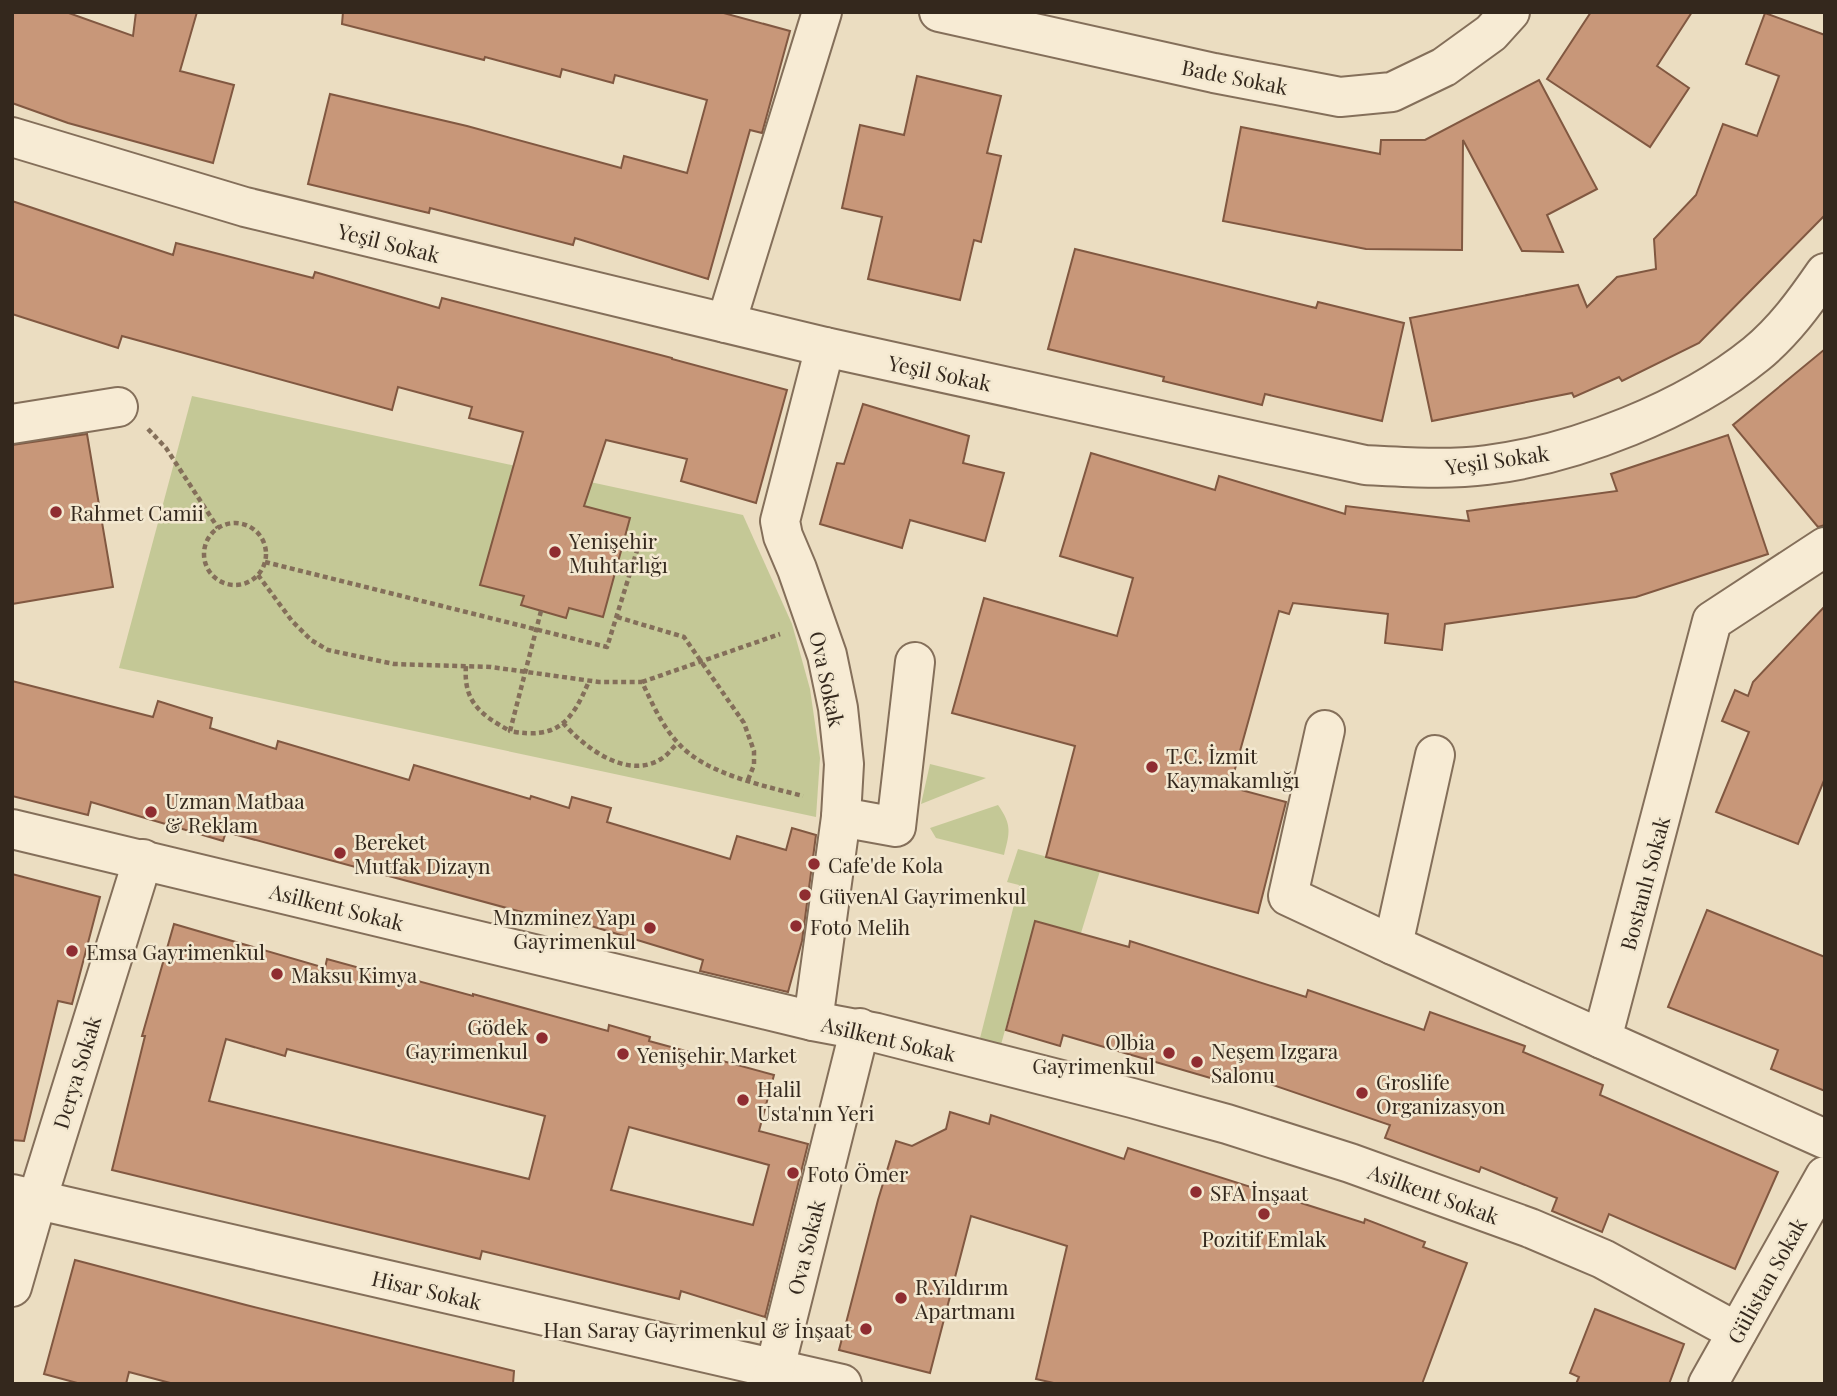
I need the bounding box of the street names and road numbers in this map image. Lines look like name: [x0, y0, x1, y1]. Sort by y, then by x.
street label: Bade Sokak: [1180, 52, 1291, 100]
street label: Yeşil Sokak: [334, 216, 443, 268]
street label: Yeşil Sokak: [885, 347, 994, 397]
street label: Yeşil Sokak: [1442, 438, 1551, 480]
street label: Ova Sokak: [804, 629, 852, 730]
street label: Bostanlı Sokak: [1613, 812, 1675, 953]
street label: Asilkent Sokak: [266, 876, 407, 936]
street label: Asilkent Sokak: [818, 1009, 959, 1067]
street label: Derya Sokak: [46, 1012, 107, 1132]
street label: Asilkent Sokak: [1364, 1156, 1504, 1230]
street label: Ova Sokak: [780, 1196, 830, 1298]
street label: Gülistan Sokak: [1720, 1212, 1812, 1348]
street label: Hisar Sokak: [369, 1263, 485, 1315]

